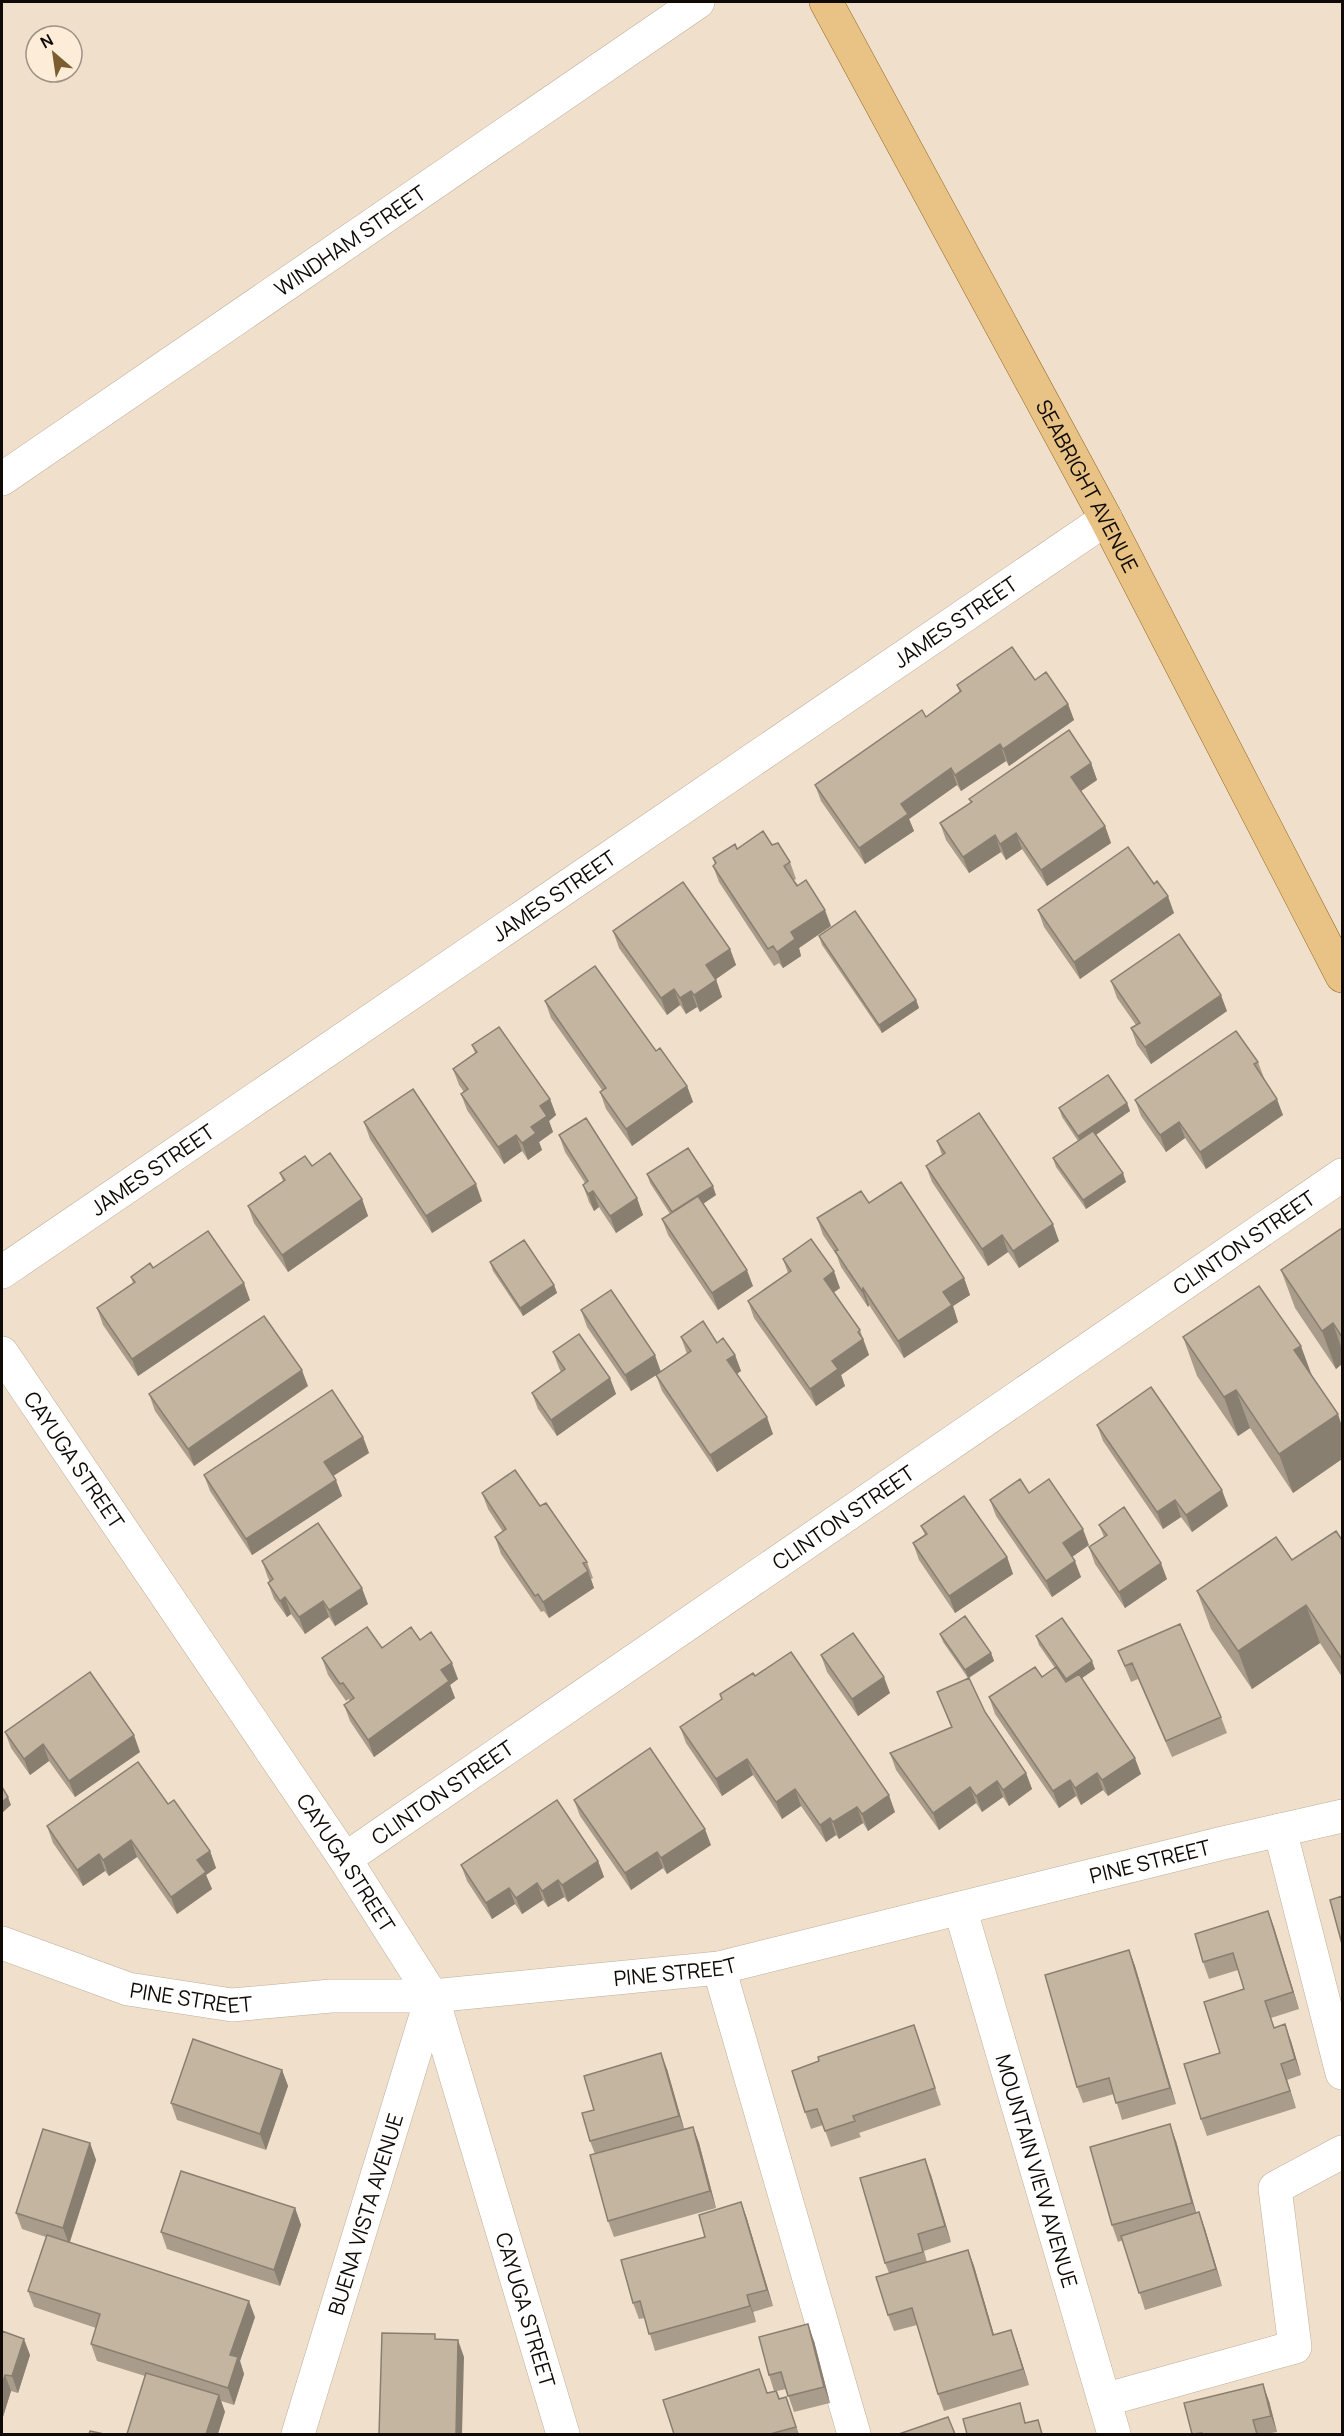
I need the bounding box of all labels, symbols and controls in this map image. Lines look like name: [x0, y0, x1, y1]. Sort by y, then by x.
north arrow: [24, 24, 84, 84]
text: N: [36, 28, 57, 53]
street label: WINDHAM STREET: [269, 178, 432, 302]
street label: SEABRIGHT AVENUE: [1030, 394, 1145, 577]
street label: JAMES STREET: [888, 569, 1023, 674]
street label: JAMES STREET: [486, 843, 622, 948]
street label: JAMES STREET: [85, 1117, 220, 1222]
street label: CLINTON STREET: [1167, 1183, 1321, 1301]
street label: CAYUGA STREET: [18, 1386, 131, 1534]
street label: CLINTON STREET: [766, 1458, 920, 1576]
street label: CLINTON STREET: [366, 1733, 519, 1851]
street label: CAYUGA STREET: [291, 1788, 402, 1938]
street label: PINE STREET: [1087, 1833, 1214, 1890]
street label: PINE STREET: [612, 1950, 740, 1992]
street label: PINE STREET: [128, 1975, 254, 2019]
street label: MOUNTAIN VIEW AVENUE: [990, 2051, 1084, 2291]
street label: BUENA VISTA AVENUE: [321, 2110, 409, 2318]
street label: CAYUGA STREET: [489, 2229, 562, 2391]

